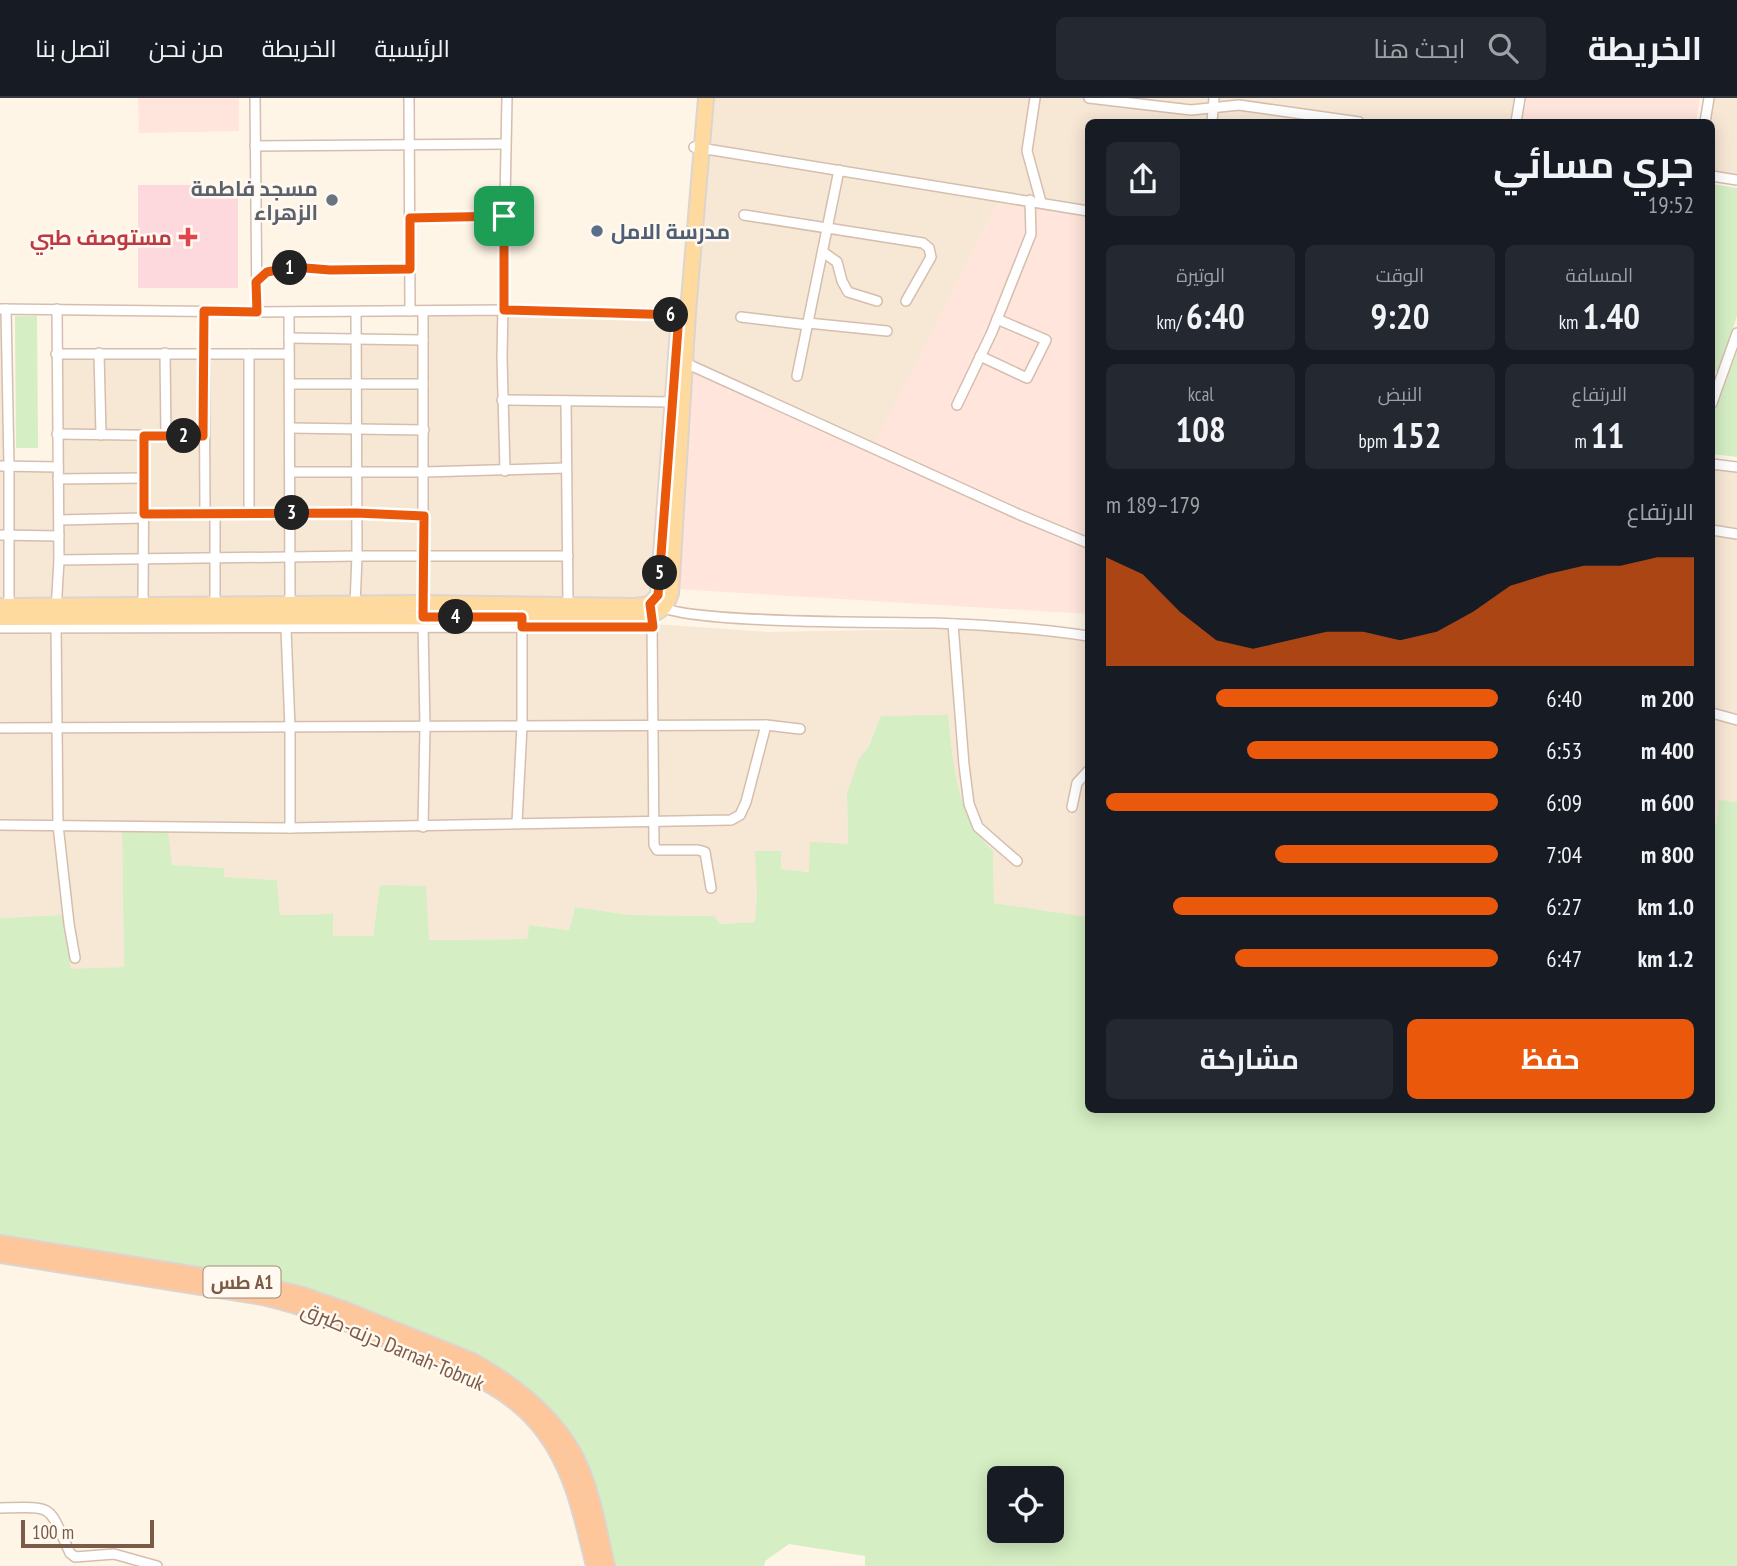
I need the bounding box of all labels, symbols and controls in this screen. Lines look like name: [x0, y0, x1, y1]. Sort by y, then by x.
search box: [1056, 17, 1546, 80]
text: الخريطة: [1588, 26, 1702, 69]
icon: search: [1484, 29, 1522, 67]
text: ابحث هنا: [1373, 32, 1466, 65]
text: اتصل بنا: [35, 33, 111, 64]
text: من نحن: [149, 33, 224, 64]
text: الخريطة: [262, 33, 337, 64]
text: الرئيسية: [375, 33, 450, 64]
text: جري مسائي: [1493, 139, 1694, 188]
button: share: [1106, 142, 1180, 216]
place label: مسجد فاطمة الزهراء: [191, 175, 318, 226]
pin: [474, 186, 534, 246]
text: 19:52: [1648, 190, 1694, 219]
marker: مسجد فاطمة الزهراء: [324, 192, 340, 208]
icon: arrive: [485, 197, 523, 235]
place label: مدرسة الامل: [611, 218, 730, 245]
marker: مدرسة الامل: [589, 223, 605, 239]
place label: مستوصف طبي: [30, 224, 172, 255]
marker: مستوصف طبي: [178, 227, 198, 247]
pin: 1: [272, 250, 308, 286]
text: 1: [285, 255, 294, 279]
text: الوتيرة: [1176, 263, 1225, 287]
text: الوقت: [1376, 263, 1424, 287]
text: المسافة: [1566, 263, 1633, 287]
text: 6:40: [1186, 293, 1245, 339]
text: 9:20: [1371, 293, 1430, 339]
text: 1.40: [1582, 293, 1640, 339]
pin: 6: [654, 298, 688, 332]
text: 6: [666, 302, 675, 326]
text: /km: [1156, 310, 1186, 334]
text: km: [1559, 310, 1582, 334]
text: kcal: [1188, 382, 1214, 406]
text: النبض: [1378, 382, 1422, 406]
text: الارتفاع: [1572, 382, 1627, 406]
text: 108: [1176, 406, 1226, 452]
text: 152: [1391, 412, 1442, 458]
text: 11: [1591, 412, 1624, 458]
pin: 2: [166, 418, 202, 454]
text: 2: [179, 423, 188, 447]
text: bpm: [1358, 429, 1391, 453]
text: m: [1574, 429, 1591, 453]
text: 179–189 m: [1106, 490, 1200, 519]
pin: 3: [274, 496, 310, 530]
text: الارتفاع: [1627, 497, 1694, 526]
text: 3: [287, 500, 296, 524]
pin: 5: [642, 556, 678, 590]
text: 5: [655, 560, 664, 584]
pin: 4: [438, 600, 474, 634]
text: 4: [451, 604, 460, 628]
text: 6:40: [1546, 684, 1582, 713]
text: 200 m: [1641, 684, 1694, 713]
text: 6:53: [1546, 736, 1582, 765]
text: 400 m: [1641, 736, 1694, 765]
text: 6:09: [1546, 788, 1582, 817]
text: 600 m: [1641, 788, 1694, 817]
text: 7:04: [1546, 840, 1582, 869]
text: 800 m: [1641, 840, 1694, 869]
text: 6:27: [1546, 892, 1582, 921]
text: 1.0 km: [1638, 892, 1694, 921]
text: 6:47: [1546, 944, 1582, 973]
text: 1.2 km: [1638, 944, 1694, 973]
button: مشاركة: [1106, 1019, 1393, 1099]
button: حفظ: [1407, 1019, 1694, 1099]
road number: طس A1: [204, 1266, 280, 1298]
street label: درنه-طبرق Darnah-Tobruk: [297, 1295, 489, 1397]
map controls: [987, 1466, 1064, 1543]
button: locate: [987, 1466, 1064, 1543]
scale bar: [21, 1517, 154, 1549]
text: 100 m: [32, 1520, 74, 1544]

